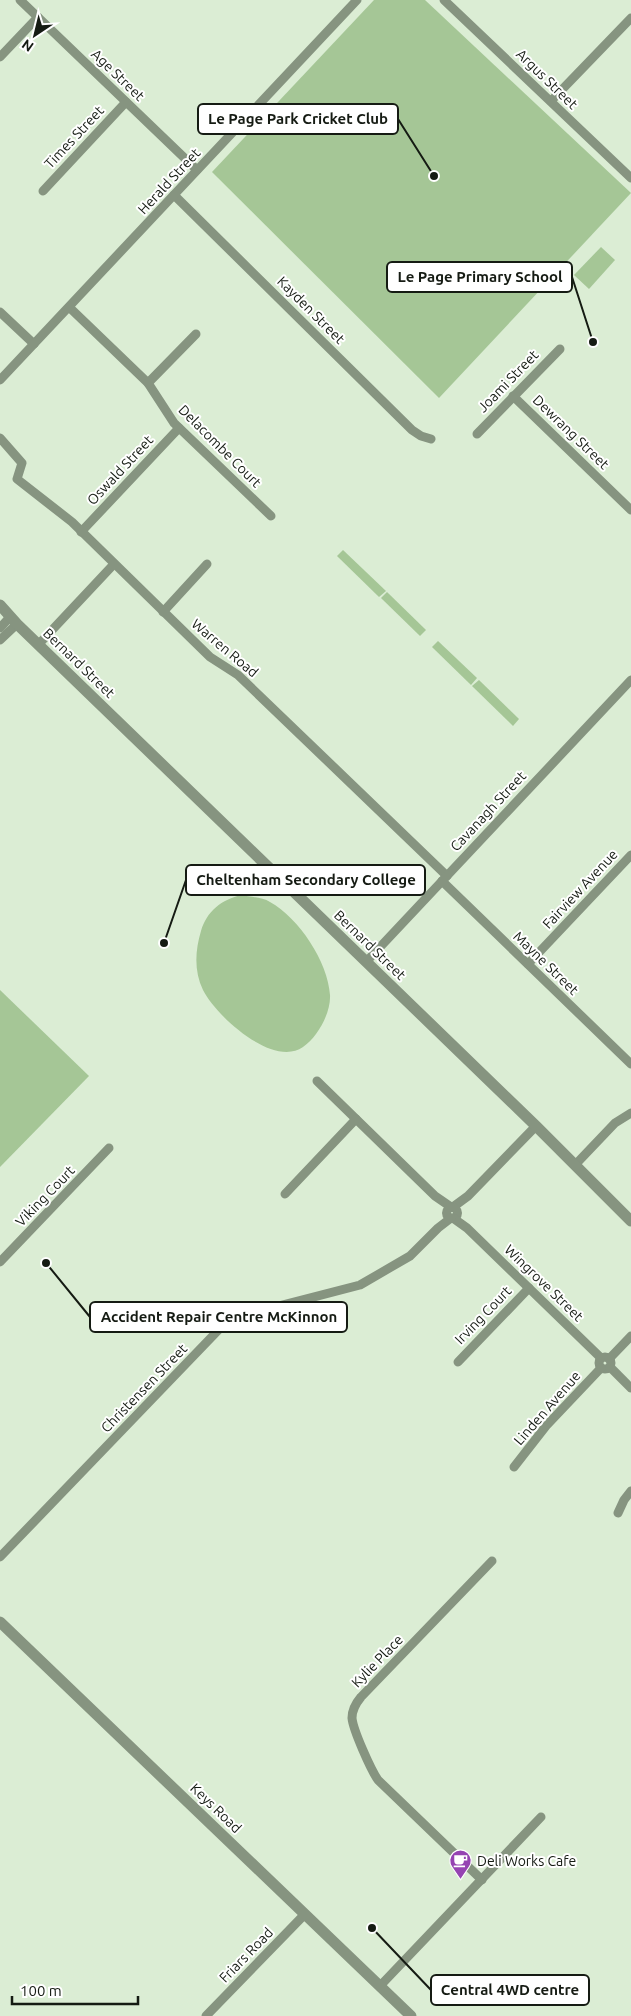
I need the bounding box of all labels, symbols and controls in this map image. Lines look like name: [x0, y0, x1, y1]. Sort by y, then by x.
north arrow: [10, 10, 60, 60]
text: N: [19, 36, 36, 55]
street label: Age Street: [88, 46, 148, 104]
street label: Argus Street: [513, 46, 581, 112]
street label: Times Street: [41, 102, 107, 172]
callout: Le Page Park Cricket Club: [198, 104, 398, 134]
text: Le Page Park Cricket Club: [208, 110, 388, 127]
street label: Herald Street: [134, 144, 204, 217]
callout: Le Page Primary School: [387, 262, 572, 292]
text: Le Page Primary School: [397, 268, 563, 285]
street label: Kayden Street: [274, 273, 348, 347]
street label: Joami Street: [474, 346, 542, 415]
street label: Dewrang Street: [530, 392, 613, 473]
street label: Delacombe Court: [175, 401, 265, 491]
street label: Oswald Street: [84, 432, 157, 508]
street label: Warren Road: [189, 616, 261, 680]
street label: Bernard Street: [40, 625, 118, 701]
street label: Cavanagh Street: [447, 767, 529, 854]
street label: Fairview Avenue: [539, 846, 621, 932]
callout: Cheltenham Secondary College: [186, 865, 425, 895]
text: Cheltenham Secondary College: [196, 871, 416, 888]
street label: Bernard Street: [331, 907, 409, 983]
street label: Mayne Street: [510, 928, 582, 998]
street label: Viking Court: [12, 1162, 78, 1230]
street label: Wingrove Street: [501, 1241, 587, 1325]
street label: Irving Court: [451, 1282, 515, 1347]
callout: Accident Repair Centre McKinnon: [90, 1302, 347, 1332]
text: Accident Repair Centre McKinnon: [101, 1308, 337, 1325]
street label: Christensen Street: [98, 1340, 191, 1436]
street label: Linden Avenue: [511, 1368, 583, 1448]
street label: Kylie Place: [348, 1631, 406, 1691]
street label: Keys Road: [187, 1780, 245, 1836]
cafe icon: Deli Works Cafe: [449, 1849, 473, 1880]
place label: Deli Works Cafe: [477, 1853, 576, 1869]
street label: Friars Road: [216, 1924, 276, 1986]
scale bar: [12, 1974, 139, 2006]
callout: Central 4WD centre: [431, 1975, 589, 2005]
text: Central 4WD centre: [441, 1981, 579, 1998]
text: 100 m: [20, 1982, 62, 1999]

